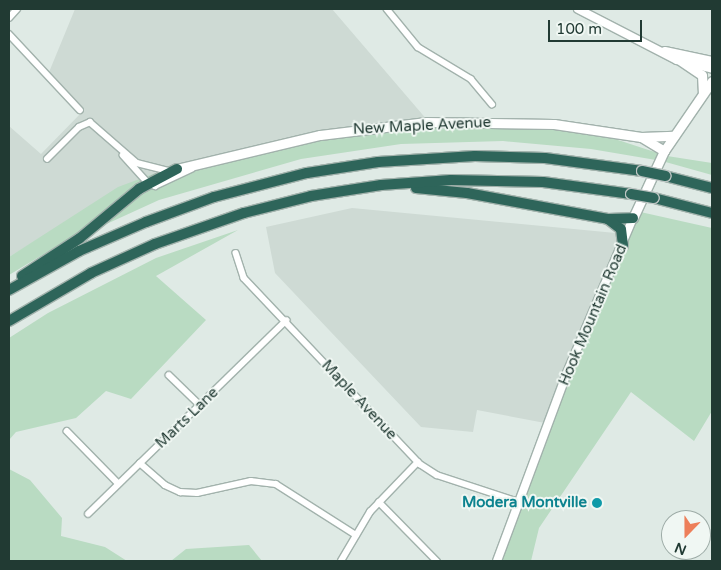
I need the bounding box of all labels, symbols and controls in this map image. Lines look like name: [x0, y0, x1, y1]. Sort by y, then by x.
scale bar: [551, 10, 645, 42]
text: 100 m: [556, 20, 602, 38]
street label: New Maple Avenue: [353, 113, 491, 139]
street label: Hook Mountain Road: [555, 242, 631, 388]
street label: Maple Avenue: [318, 356, 400, 444]
street label: Marts Lane: [152, 384, 222, 452]
place label: Modera Montville: [462, 494, 587, 512]
marker: Modera Montville: [591, 497, 603, 509]
north arrow: [661, 510, 711, 560]
text: N: [672, 538, 689, 558]

